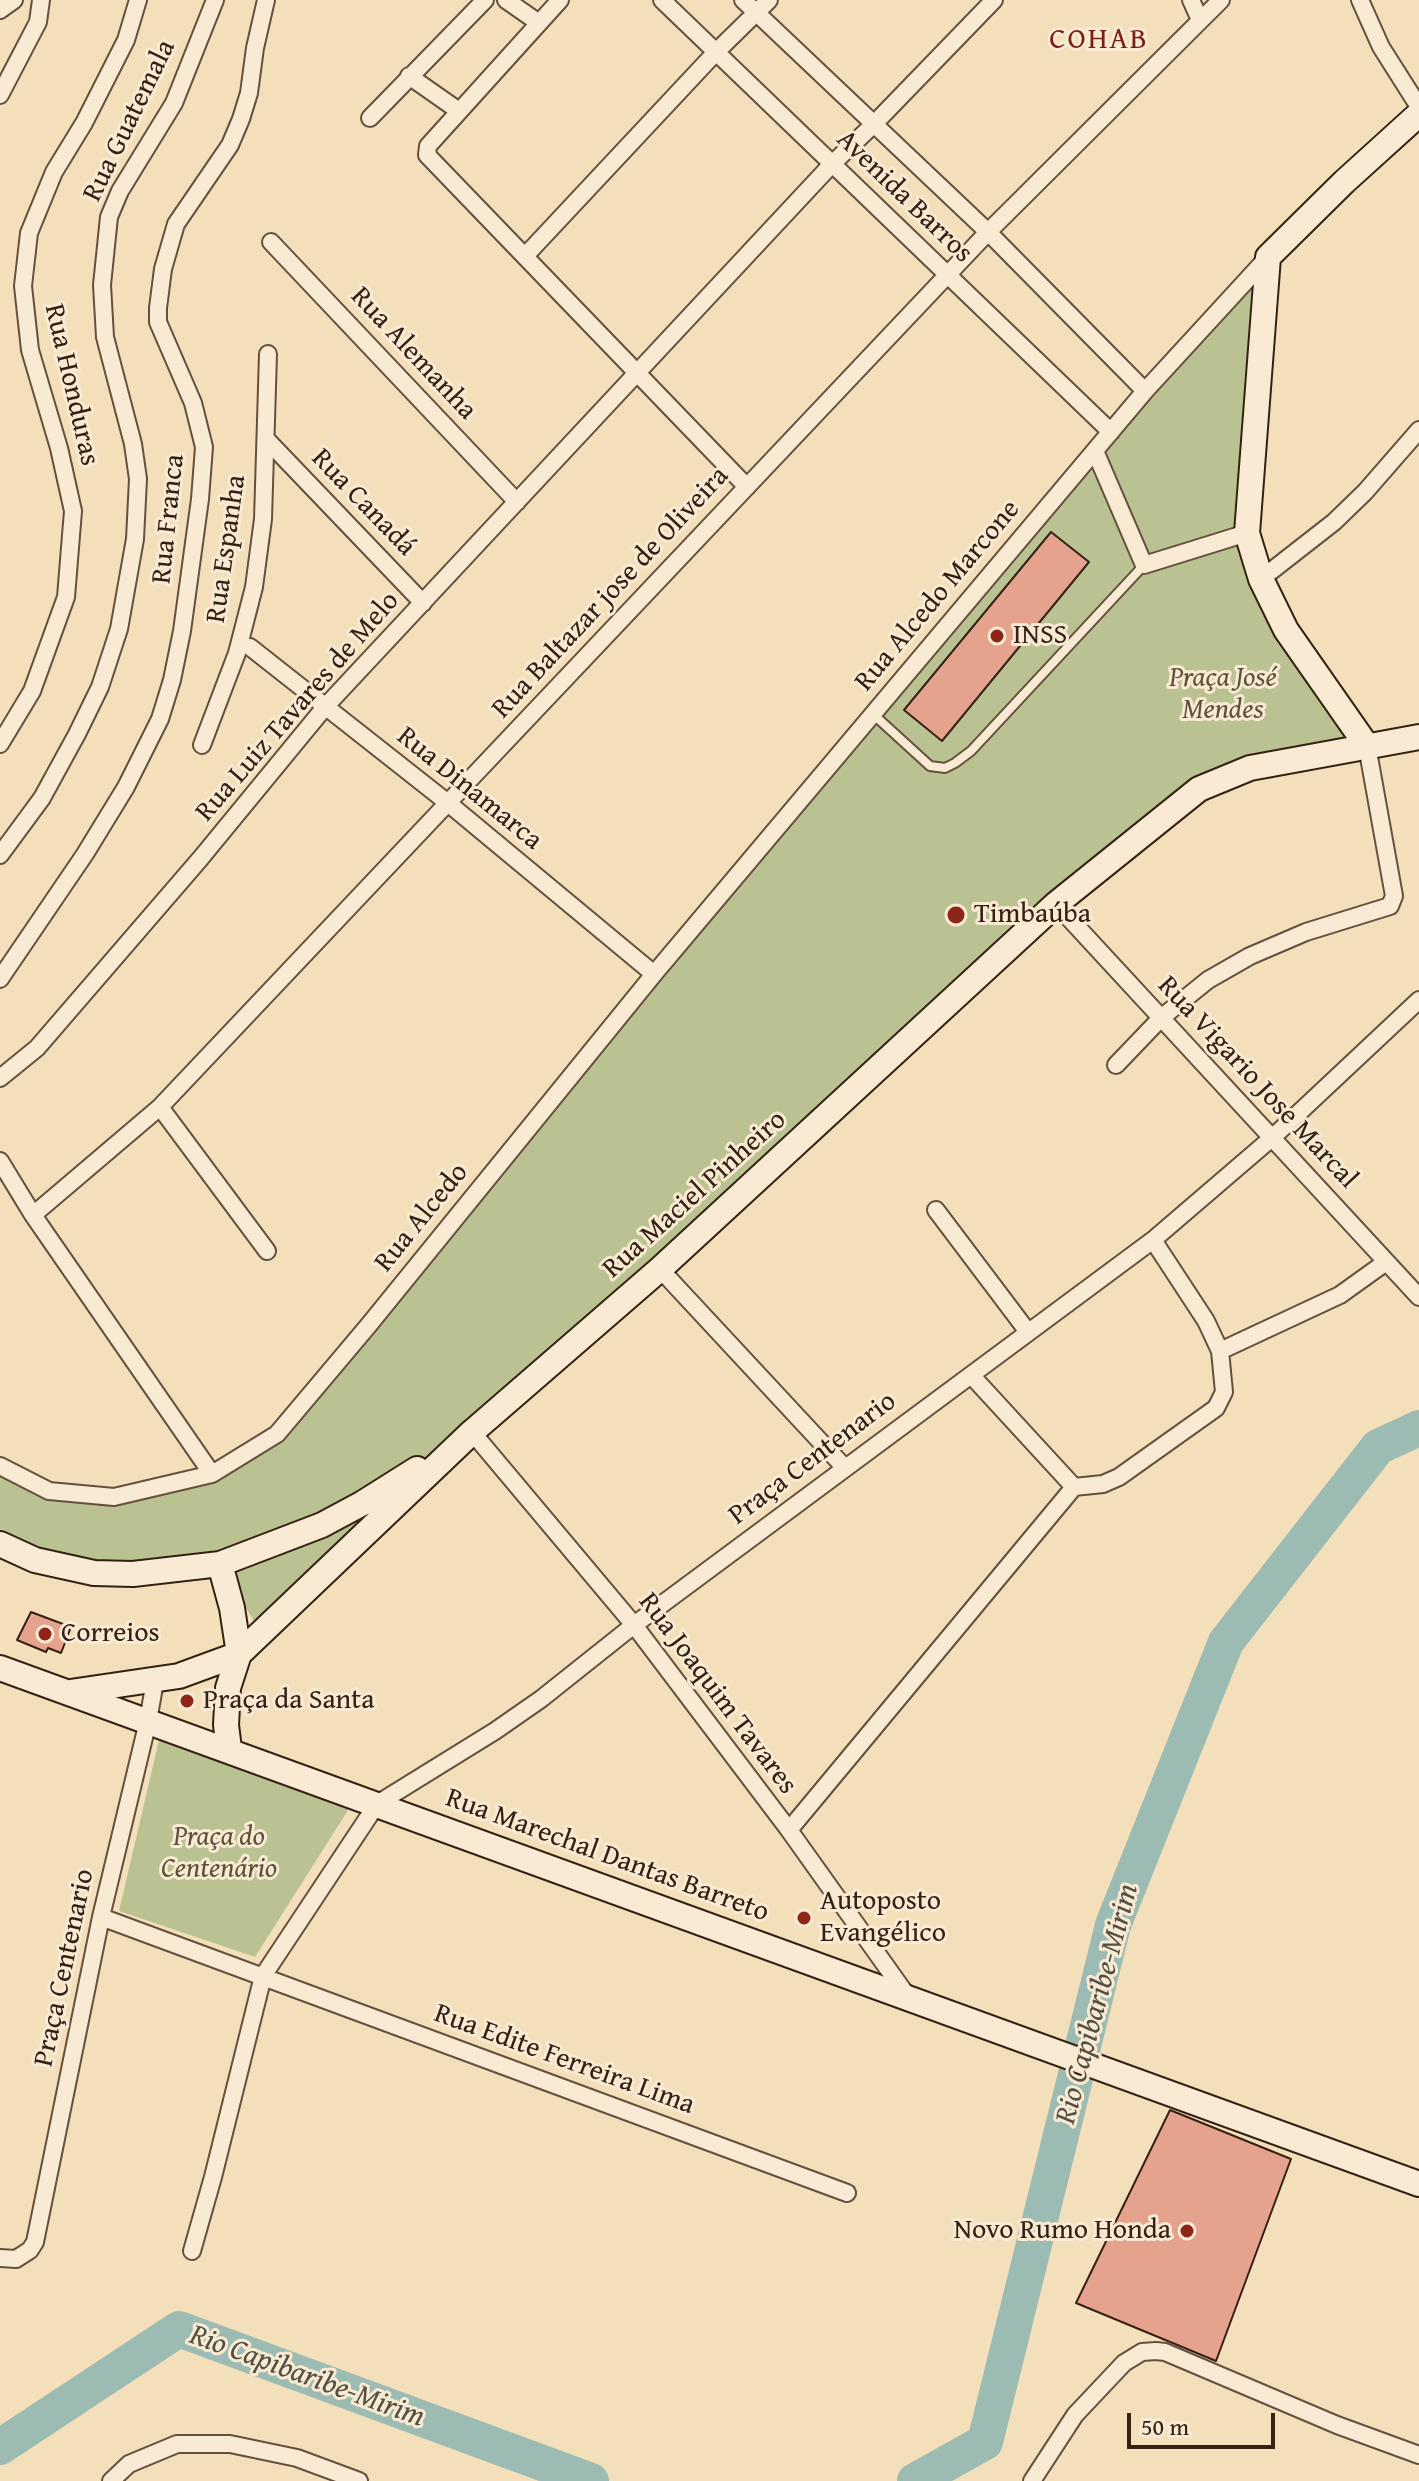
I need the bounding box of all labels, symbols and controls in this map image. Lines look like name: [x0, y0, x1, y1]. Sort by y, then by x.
district label: COHAB: [1049, 22, 1149, 58]
street label: Rua Guatemala: [76, 35, 184, 207]
street label: Avenida Barros: [829, 123, 979, 271]
street label: Rua Alemanha: [343, 281, 483, 427]
street label: Rua Honduras: [36, 301, 106, 469]
street label: Rua Canadá: [304, 442, 422, 564]
street label: Rua Franca: [145, 453, 193, 585]
street label: Rua Baltazar jose de Oliveira: [486, 460, 736, 726]
street label: Rua Espanha: [200, 473, 254, 625]
street label: Rua Alcedo Marcone: [848, 494, 1028, 698]
street label: Rua Luiz Tavares de Melo: [189, 585, 407, 829]
place label: INSS: [1013, 619, 1067, 653]
marker: INSS: [988, 627, 1006, 645]
park label: Praça José Mendes: [1169, 662, 1277, 728]
street label: Rua Dinamarca: [390, 720, 548, 858]
place label: Timbaúba: [974, 898, 1091, 932]
marker: Timbaúba: [945, 904, 967, 926]
street label: Rua Vigario Jose Marcal: [1150, 970, 1364, 1196]
street label: Rua Maciel Pinheiro: [596, 1104, 794, 1286]
street label: Rua Alcedo: [368, 1157, 476, 1279]
street label: Praça Centenario: [723, 1385, 903, 1533]
street label: Rua Joaquim Tavares: [630, 1587, 804, 1801]
place label: Correios: [61, 1617, 160, 1651]
marker: Correios: [36, 1625, 54, 1643]
place label: Praça da Santa: [203, 1684, 374, 1718]
marker: Praça da Santa: [178, 1692, 196, 1710]
street label: Rua Marechal Dantas Barreto: [441, 1782, 773, 1930]
park label: Praça do Centenário: [161, 1821, 277, 1887]
street label: Praça Centenario: [28, 1866, 102, 2070]
water label: Rio Capibaribe-Mirim: [1049, 1880, 1147, 2128]
place label: Autoposto Evangélico: [820, 1885, 946, 1951]
marker: Autoposto Evangélico: [795, 1909, 813, 1927]
street label: Rua Edite Ferreira Lima: [429, 1997, 699, 2123]
place label: Novo Rumo Honda: [954, 2214, 1171, 2248]
marker: Novo Rumo Honda: [1178, 2222, 1196, 2240]
water label: Rio Capibaribe-Mirim: [185, 2318, 429, 2436]
scale bar: [1131, 2397, 1279, 2447]
text: 50 m: [1141, 2409, 1189, 2444]

